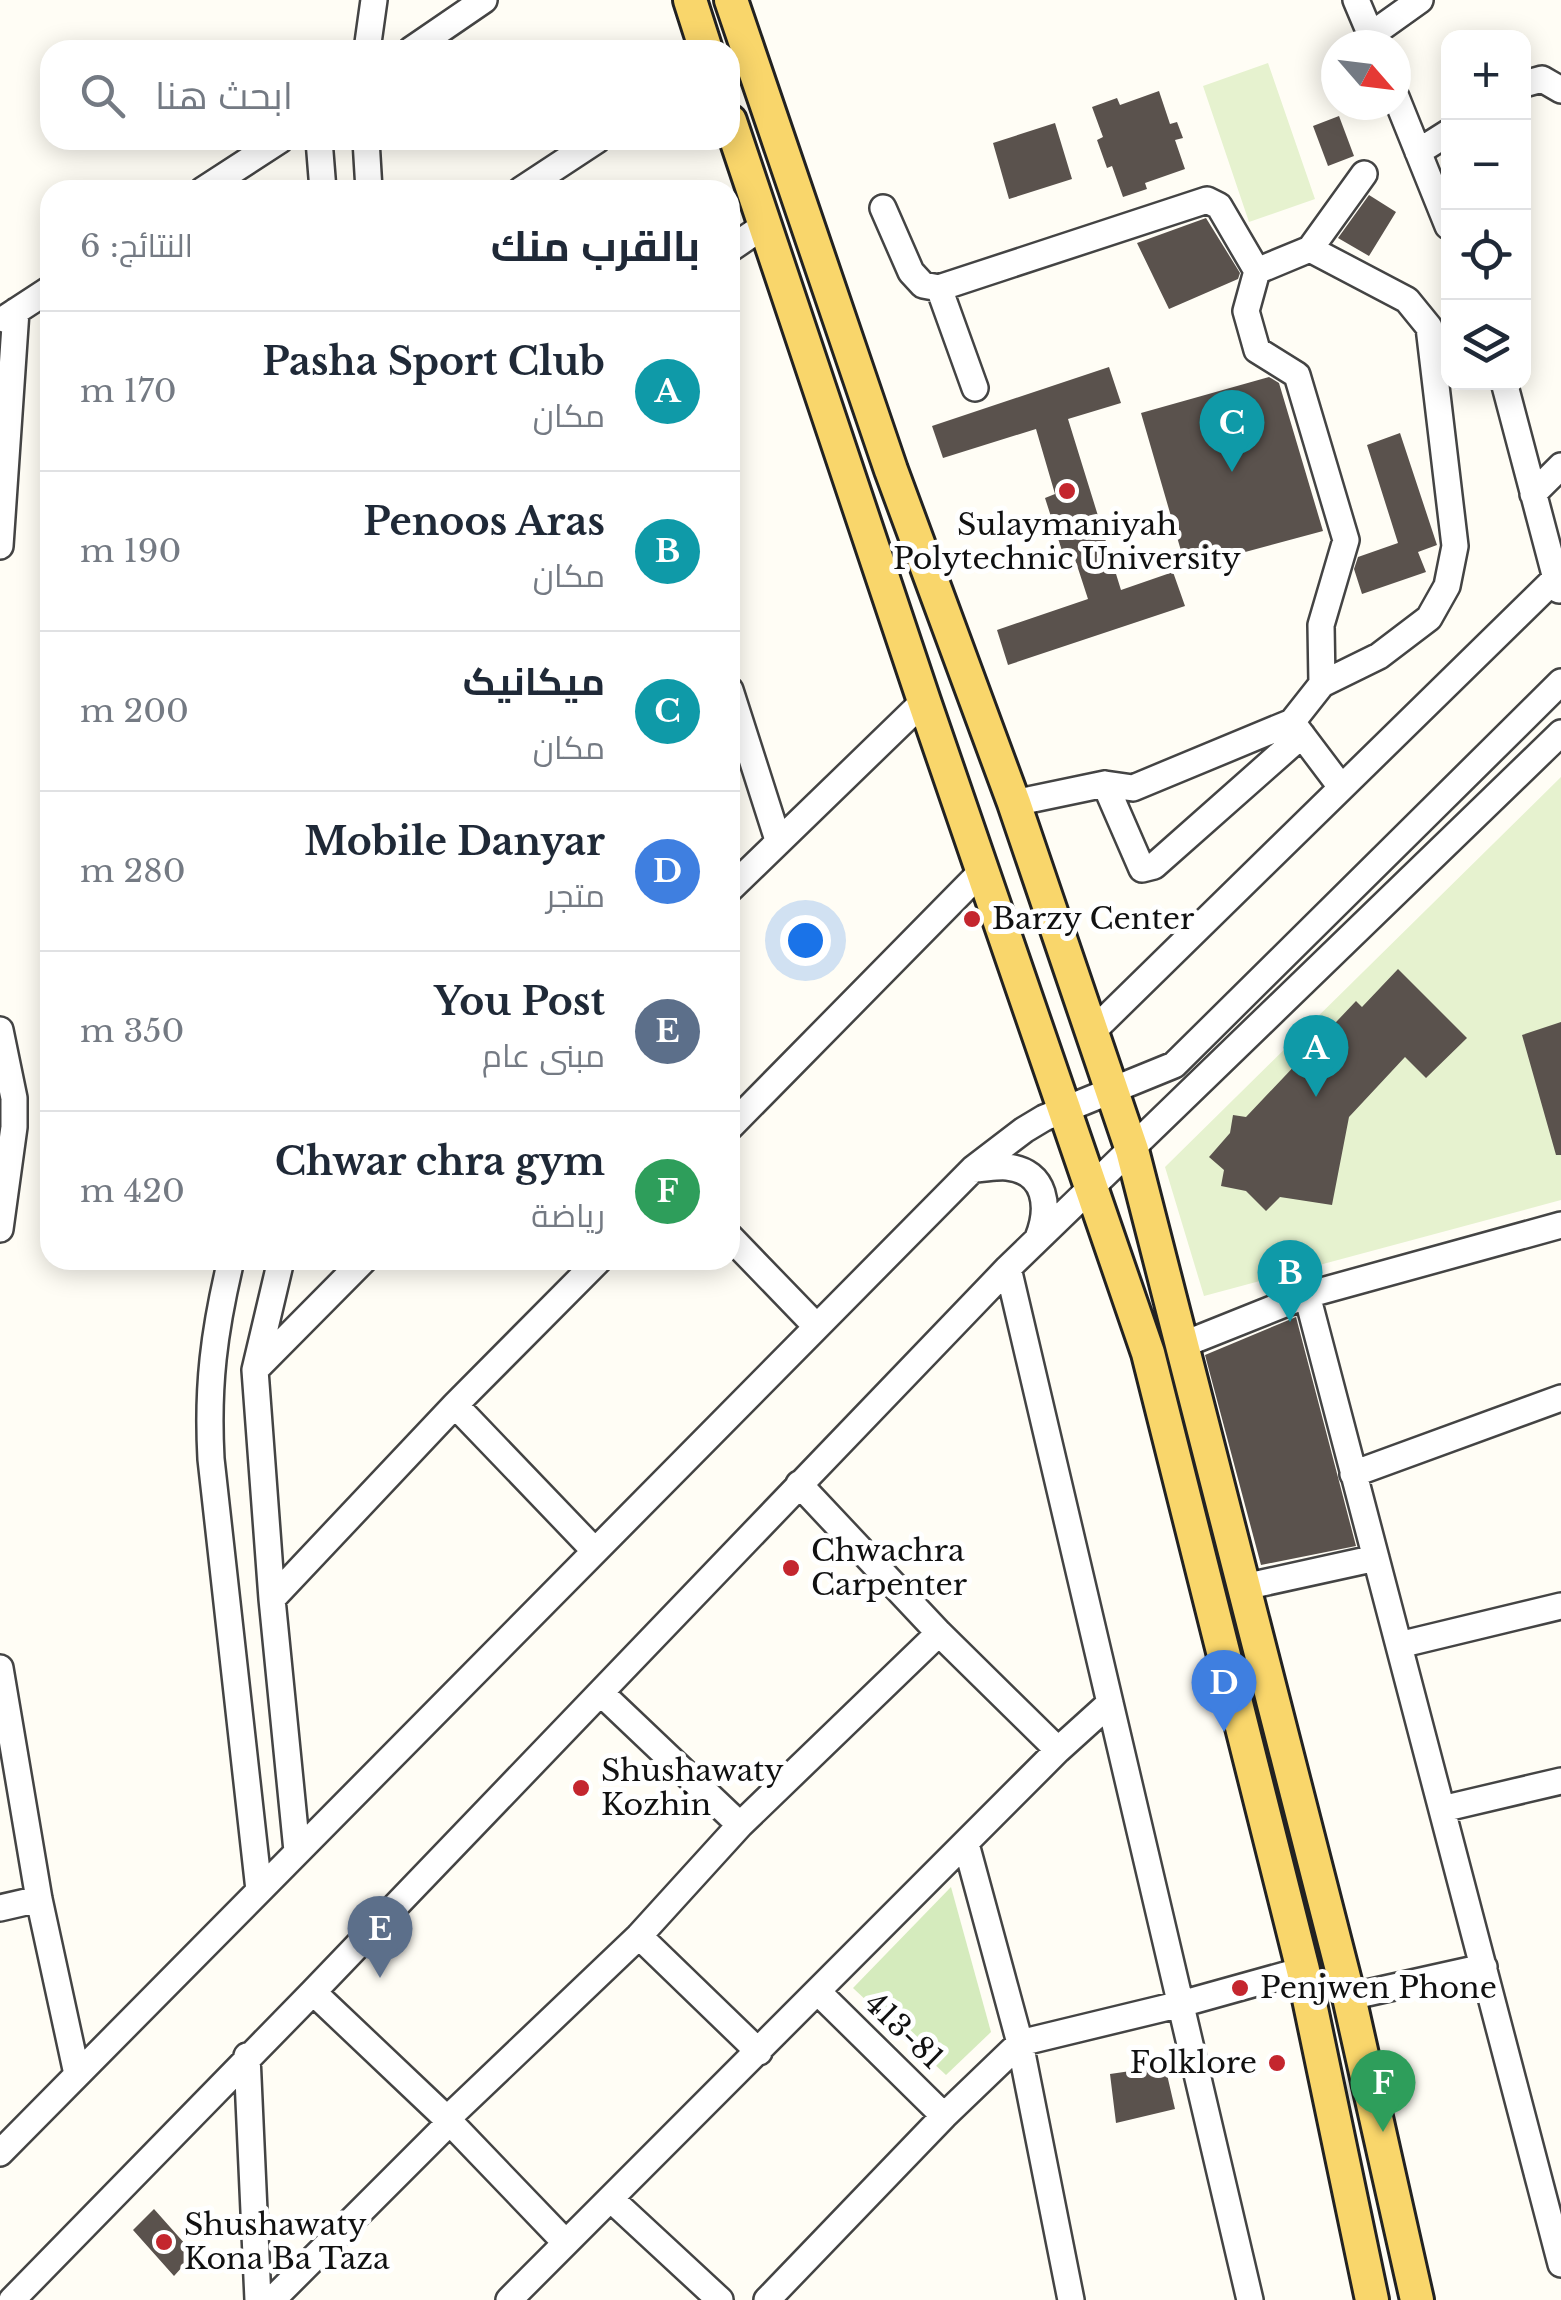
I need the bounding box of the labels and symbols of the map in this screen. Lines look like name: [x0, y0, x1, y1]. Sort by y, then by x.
north arrow: [1321, 30, 1411, 120]
pin: C: [1200, 390, 1264, 472]
marker: Sulaymaniyah Polytechnic University: [1056, 480, 1078, 502]
place label: Sulaymaniyah Polytechnic University: [893, 506, 1241, 577]
place label: Barzy Center: [992, 900, 1195, 937]
marker: Barzy Center: [961, 908, 983, 930]
your location: [780, 915, 831, 966]
pin: A: [1284, 1014, 1348, 1097]
pin: B: [1258, 1240, 1322, 1322]
place label: Chwachra Carpenter: [811, 1532, 968, 1603]
marker: Chwachra Carpenter: [780, 1557, 802, 1579]
pin: D: [1192, 1650, 1256, 1732]
place label: Shushawaty Kozhin: [601, 1752, 784, 1823]
marker: Shushawaty Kozhin: [570, 1777, 592, 1799]
pin: E: [348, 1896, 412, 1978]
place label: Penjwen Phone: [1260, 1969, 1497, 2006]
marker: Penjwen Phone: [1229, 1977, 1251, 1999]
street label: 413-81: [857, 1984, 951, 2077]
place label: Folklore: [1130, 2044, 1257, 2081]
pin: F: [1350, 2050, 1416, 2132]
marker: Folklore: [1266, 2052, 1288, 2074]
place label: Shushawaty Kona Ba Taza: [184, 2206, 390, 2277]
marker: Shushawaty Kona Ba Taza: [153, 2231, 175, 2253]

